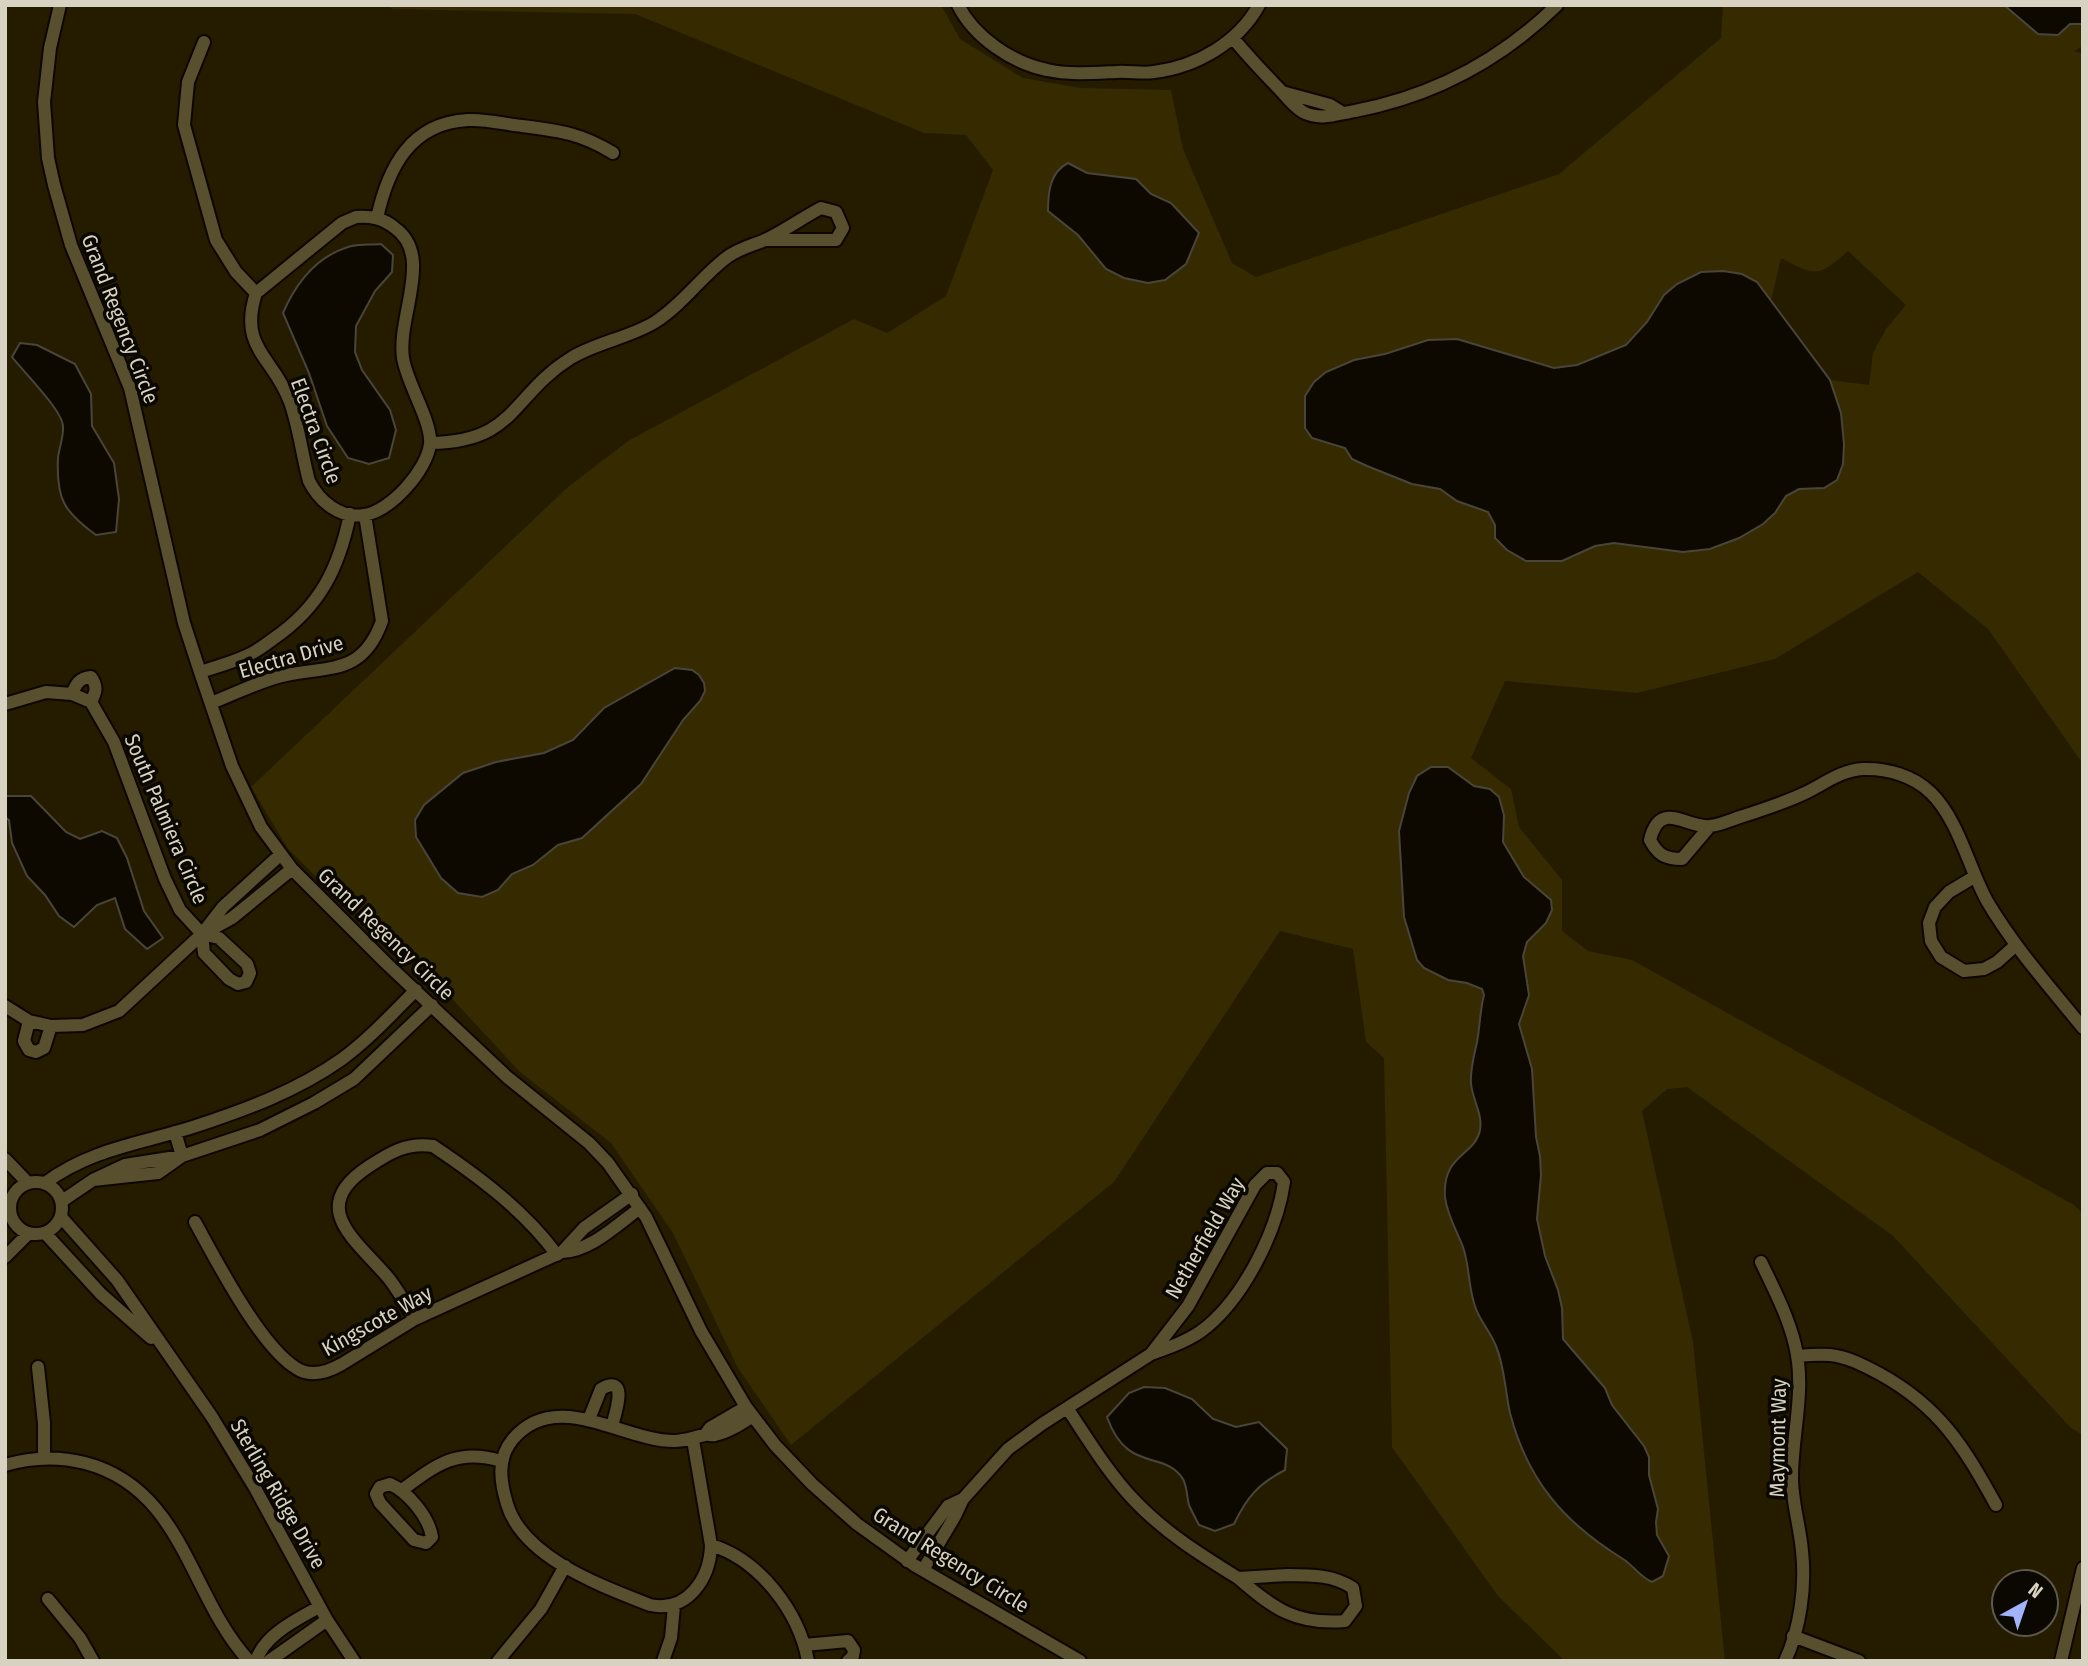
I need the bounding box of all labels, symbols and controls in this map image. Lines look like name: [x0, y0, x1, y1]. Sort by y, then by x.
street label: Grand Regency Circle: [76, 231, 164, 407]
street label: Electra Circle: [285, 375, 347, 487]
street label: Electra Drive: [236, 630, 346, 684]
street label: South Palmiera Circle: [118, 730, 214, 908]
street label: Grand Regency Circle: [312, 862, 460, 1006]
street label: Netherfield Way: [1160, 1172, 1251, 1303]
street label: Kingscote Way: [317, 1280, 437, 1362]
street label: Maymont Way: [1764, 1378, 1792, 1498]
street label: Sterling Ridge Drive: [225, 1414, 331, 1574]
street label: Grand Regency Circle: [868, 1501, 1034, 1619]
north arrow: [1990, 1568, 2060, 1638]
text: N: [2024, 1578, 2047, 1603]

